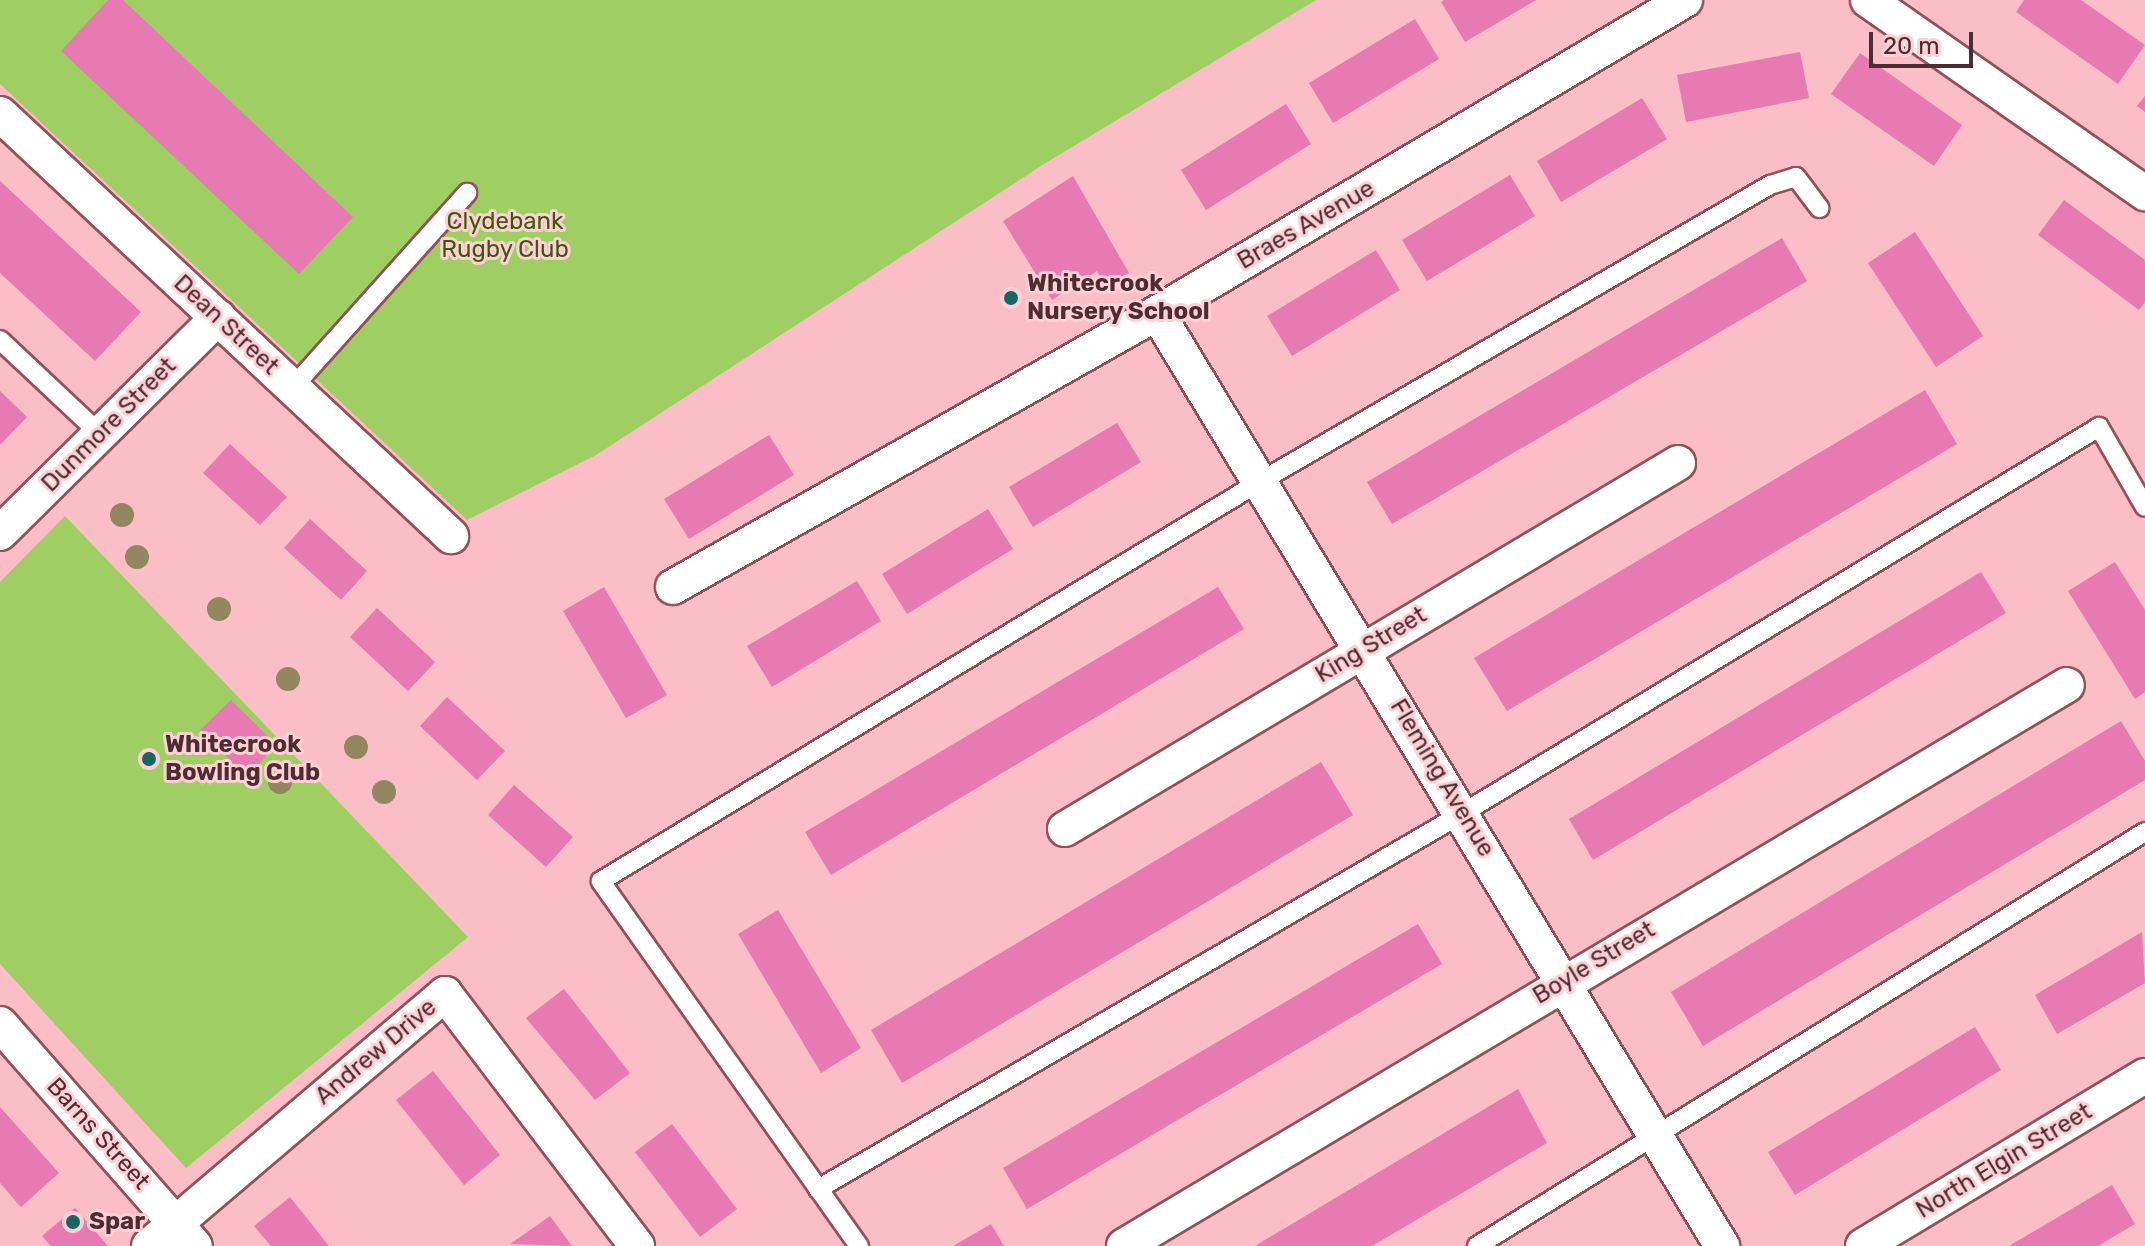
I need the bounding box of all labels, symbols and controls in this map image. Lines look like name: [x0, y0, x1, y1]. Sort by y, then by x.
scale bar: [1873, 16, 1977, 66]
text: 20 m: [1883, 32, 1940, 60]
street label: Braes Avenue: [1232, 174, 1380, 276]
park label: Clydebank Rugby Club: [441, 208, 569, 264]
street label: Dean Street: [168, 269, 284, 381]
place label: Whitecrook Nursery School: [1027, 270, 1210, 326]
marker: Whitecrook Nursery School: [1002, 289, 1020, 307]
street label: Dunmore Street: [36, 352, 182, 498]
street label: King Street: [1310, 601, 1432, 689]
street label: Fleming Avenue: [1383, 694, 1501, 862]
place label: Whitecrook Bowling Club: [165, 731, 320, 787]
marker: Whitecrook Bowling Club: [140, 750, 158, 768]
street label: Boyle Street: [1528, 915, 1660, 1011]
street label: Andrew Drive: [309, 993, 443, 1111]
street label: Barns Street: [40, 1072, 156, 1196]
street label: North Elgin Street: [1911, 1097, 2097, 1225]
place label: Spar: [89, 1208, 145, 1236]
marker: Spar: [64, 1213, 82, 1231]

